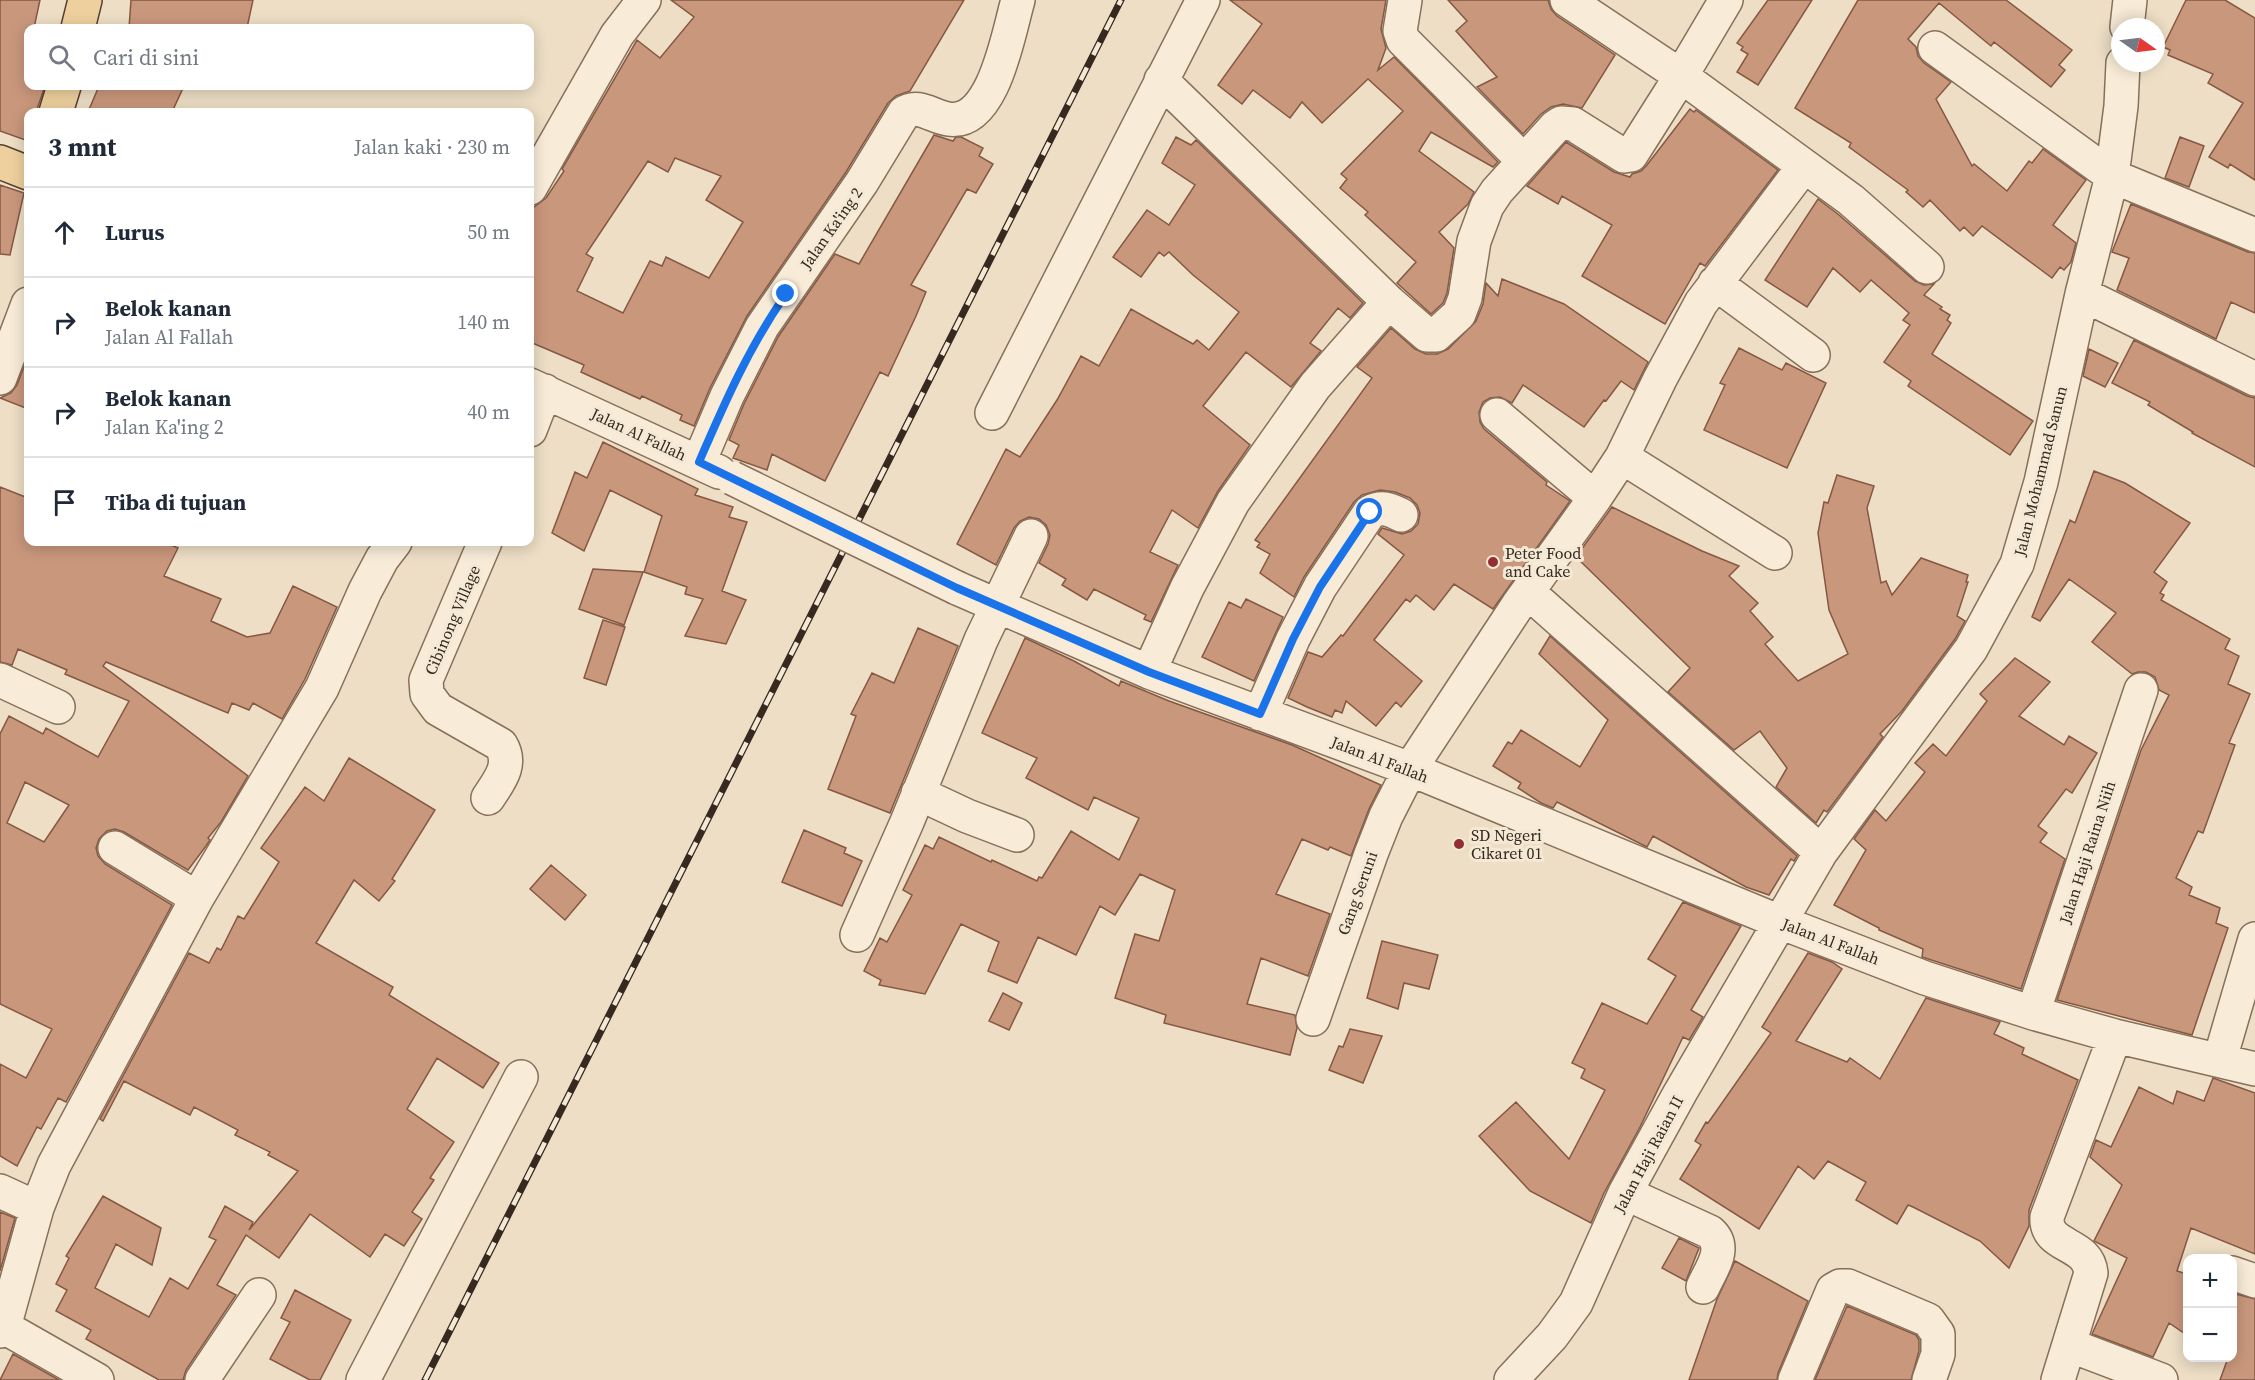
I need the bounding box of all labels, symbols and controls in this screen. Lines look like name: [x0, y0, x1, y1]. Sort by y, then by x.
north arrow: [2111, 18, 2165, 72]
search box: [24, 24, 534, 90]
icon: search: [45, 41, 78, 74]
text: Cari di sini: [93, 42, 199, 72]
text: 3 mnt: [48, 129, 116, 165]
text: Jalan kaki · 230 m: [354, 133, 510, 161]
street label: Jalan Ka'ing 2: [794, 183, 867, 274]
icon: ahead: [48, 216, 81, 249]
text: Lurus: [105, 217, 164, 247]
text: 50 m: [467, 218, 510, 246]
route end: [772, 280, 798, 306]
text: Belok kanan: [105, 293, 231, 323]
icon: right: [48, 306, 81, 339]
text: 140 m: [457, 308, 510, 336]
text: Jalan Al Fallah: [105, 323, 234, 351]
text: Belok kanan: [105, 383, 231, 413]
street label: Jalan Mohammad Sanun: [2008, 383, 2072, 559]
icon: right: [48, 396, 81, 429]
text: 40 m: [467, 398, 510, 426]
street label: Jalan Al Fallah: [587, 402, 691, 466]
text: Jalan Ka'ing 2: [105, 413, 224, 441]
icon: arrive: [48, 486, 81, 519]
text: Tiba di tujuan: [105, 487, 246, 517]
route start: [1356, 498, 1382, 524]
place label: Peter Food and Cake: [1505, 542, 1581, 582]
marker: Peter Food and Cake: [1486, 555, 1500, 569]
street label: Cibinong Village: [419, 562, 485, 678]
street label: Jalan Al Fallah: [1327, 730, 1432, 788]
street label: Jalan Haji Raina Niih: [2053, 777, 2121, 927]
place label: SD Negeri Cikaret 01: [1471, 824, 1542, 864]
marker: SD Negeri Cikaret 01: [1452, 837, 1466, 851]
street label: Gang Seruni: [1332, 848, 1382, 938]
street label: Jalan Al Fallah: [1778, 912, 1883, 970]
street label: Jalan Haji Raian II: [1607, 1091, 1688, 1217]
map controls: [2183, 1254, 2237, 1362]
button: +: [2183, 1254, 2237, 1308]
button: −: [2183, 1308, 2237, 1362]

